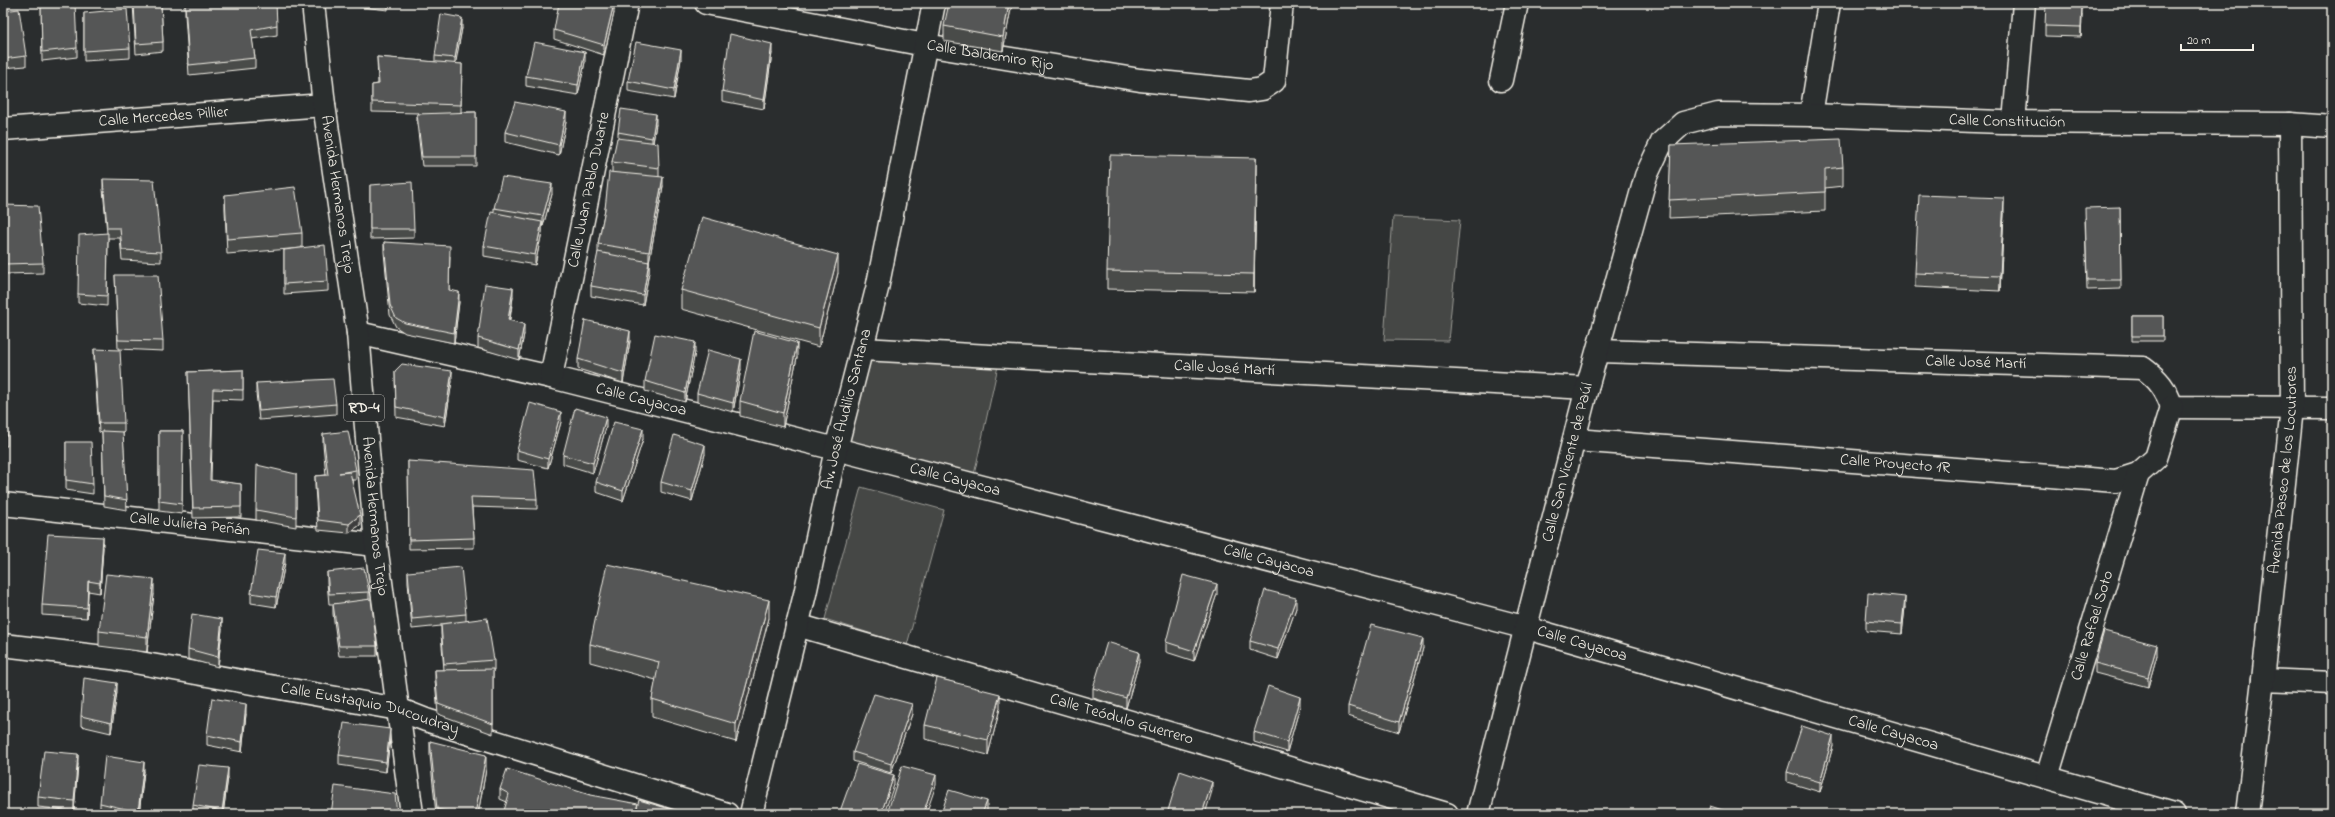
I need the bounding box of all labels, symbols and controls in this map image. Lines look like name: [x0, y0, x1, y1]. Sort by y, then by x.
scale bar: [2181, 26, 2253, 52]
text: 20 m: [2187, 32, 2210, 50]
street label: Calle Baldemiro Rijo: [925, 33, 1055, 78]
street label: Calle Mercedes Pillier: [98, 100, 229, 134]
street label: Calle Constitución: [1949, 108, 2065, 134]
street label: Calle Juan Pablo Duarte: [561, 109, 617, 270]
street label: Avenida Hermanos Trejo: [314, 114, 361, 275]
street label: Av. José Audilio Santana: [816, 326, 878, 492]
street label: Calle José Martí: [1925, 349, 2027, 376]
street label: Calle José Martí: [1173, 354, 1276, 383]
street label: Avenida Paseo de los Locutores: [2262, 366, 2304, 575]
street label: Calle Cayacoa: [593, 377, 689, 423]
street label: Calle San Vicente de Paúl: [1536, 380, 1600, 545]
road number: RD-4: [344, 395, 384, 421]
street label: Avenida Hermanos Trejo: [355, 436, 395, 597]
street label: Calle Proyecto 1R: [1839, 448, 1951, 480]
street label: Calle Cayacoa: [907, 457, 1003, 503]
street label: Calle Julieta Peñán: [128, 506, 252, 543]
street label: Calle Cayacoa: [1221, 538, 1317, 584]
street label: Calle Rafael Soto: [2065, 568, 2120, 684]
street label: Calle Cayacoa: [1534, 619, 1630, 668]
street label: Calle Eustaquio Ducoudray: [279, 676, 462, 742]
street label: Calle Teódulo Guerrero: [1047, 687, 1196, 752]
street label: Calle Cayacoa: [1845, 709, 1941, 758]

